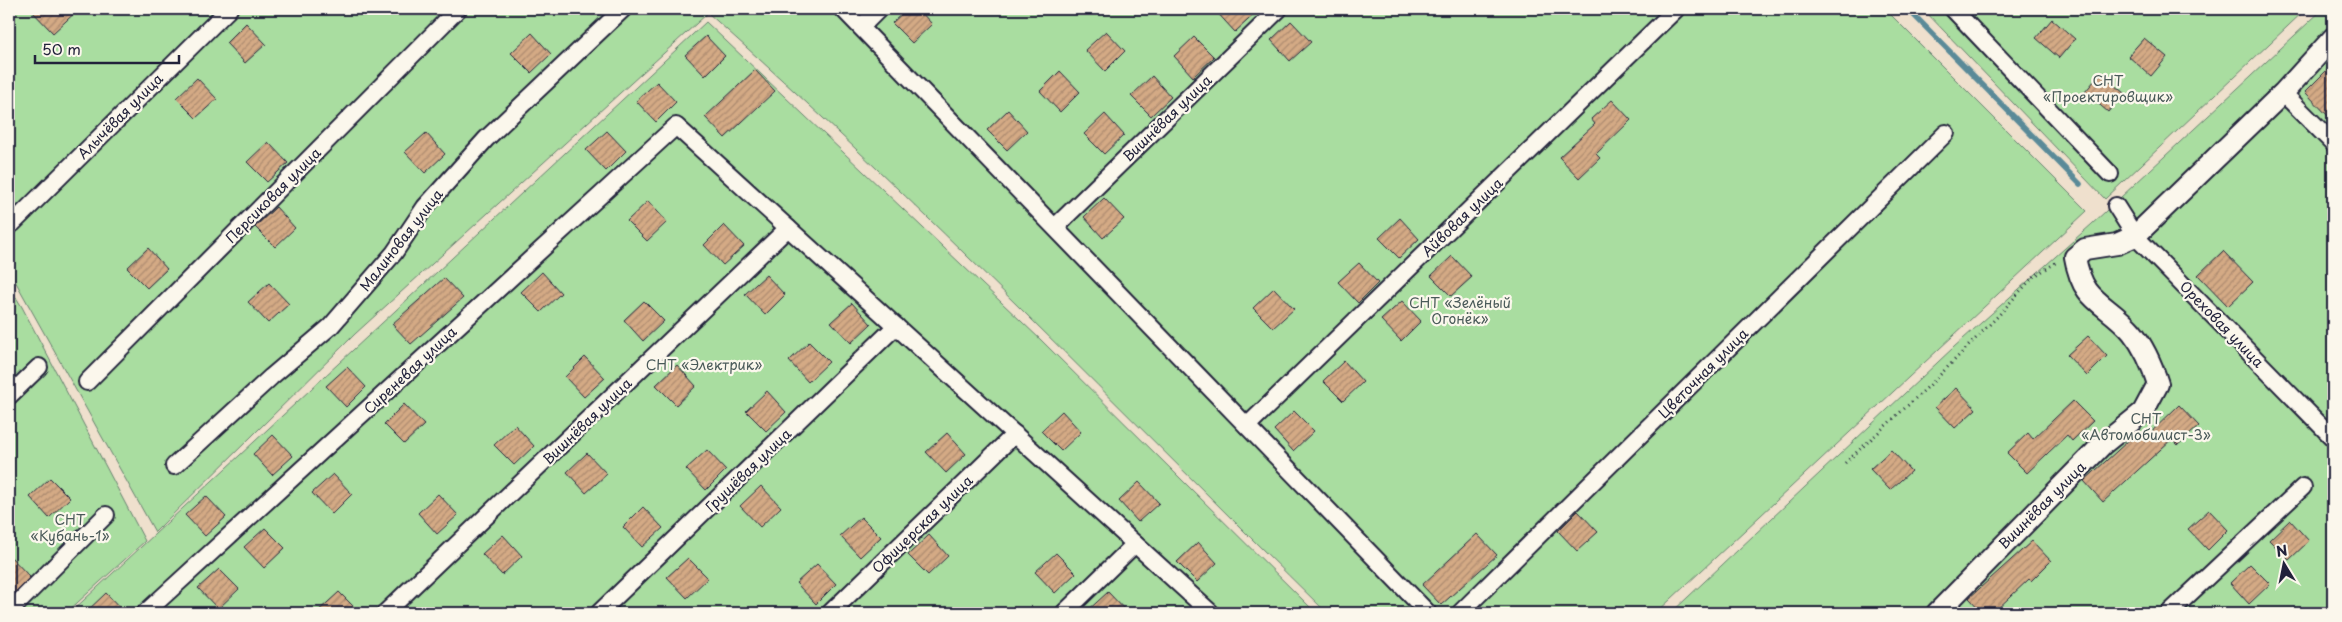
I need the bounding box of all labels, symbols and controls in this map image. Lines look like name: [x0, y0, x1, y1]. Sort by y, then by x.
scale bar: [35, 32, 179, 64]
text: 50 m: [42, 37, 81, 60]
street label: Алычёвая улица: [72, 68, 168, 164]
street label: Вишнёвая улица: [1118, 70, 1216, 166]
park label: СНТ «Проектировщик»: [2043, 70, 2173, 107]
street label: Персиковая улица: [220, 142, 326, 248]
street label: Айвовая улица: [1417, 173, 1508, 261]
street label: Малиновая улица: [354, 184, 448, 296]
street label: Ореховая улица: [2175, 276, 2269, 372]
park label: СНТ «Зелёный Огонёк»: [1409, 292, 1511, 329]
street label: Сиреневая улица: [359, 321, 461, 419]
street label: Цветочная улица: [1653, 323, 1753, 423]
park label: СНТ «Электрик»: [646, 354, 762, 375]
street label: Вишнёвая улица: [538, 373, 636, 469]
park label: СНТ «Автомобилист-3»: [2081, 408, 2211, 445]
street label: Грушёвая улица: [700, 423, 796, 517]
street label: Вишнёвая улица: [1993, 456, 2091, 554]
street label: Офицерская улица: [867, 470, 977, 578]
park label: СНТ «Кубань-1»: [31, 509, 109, 546]
text: N: [2274, 539, 2289, 562]
north arrow: [2260, 540, 2310, 590]

